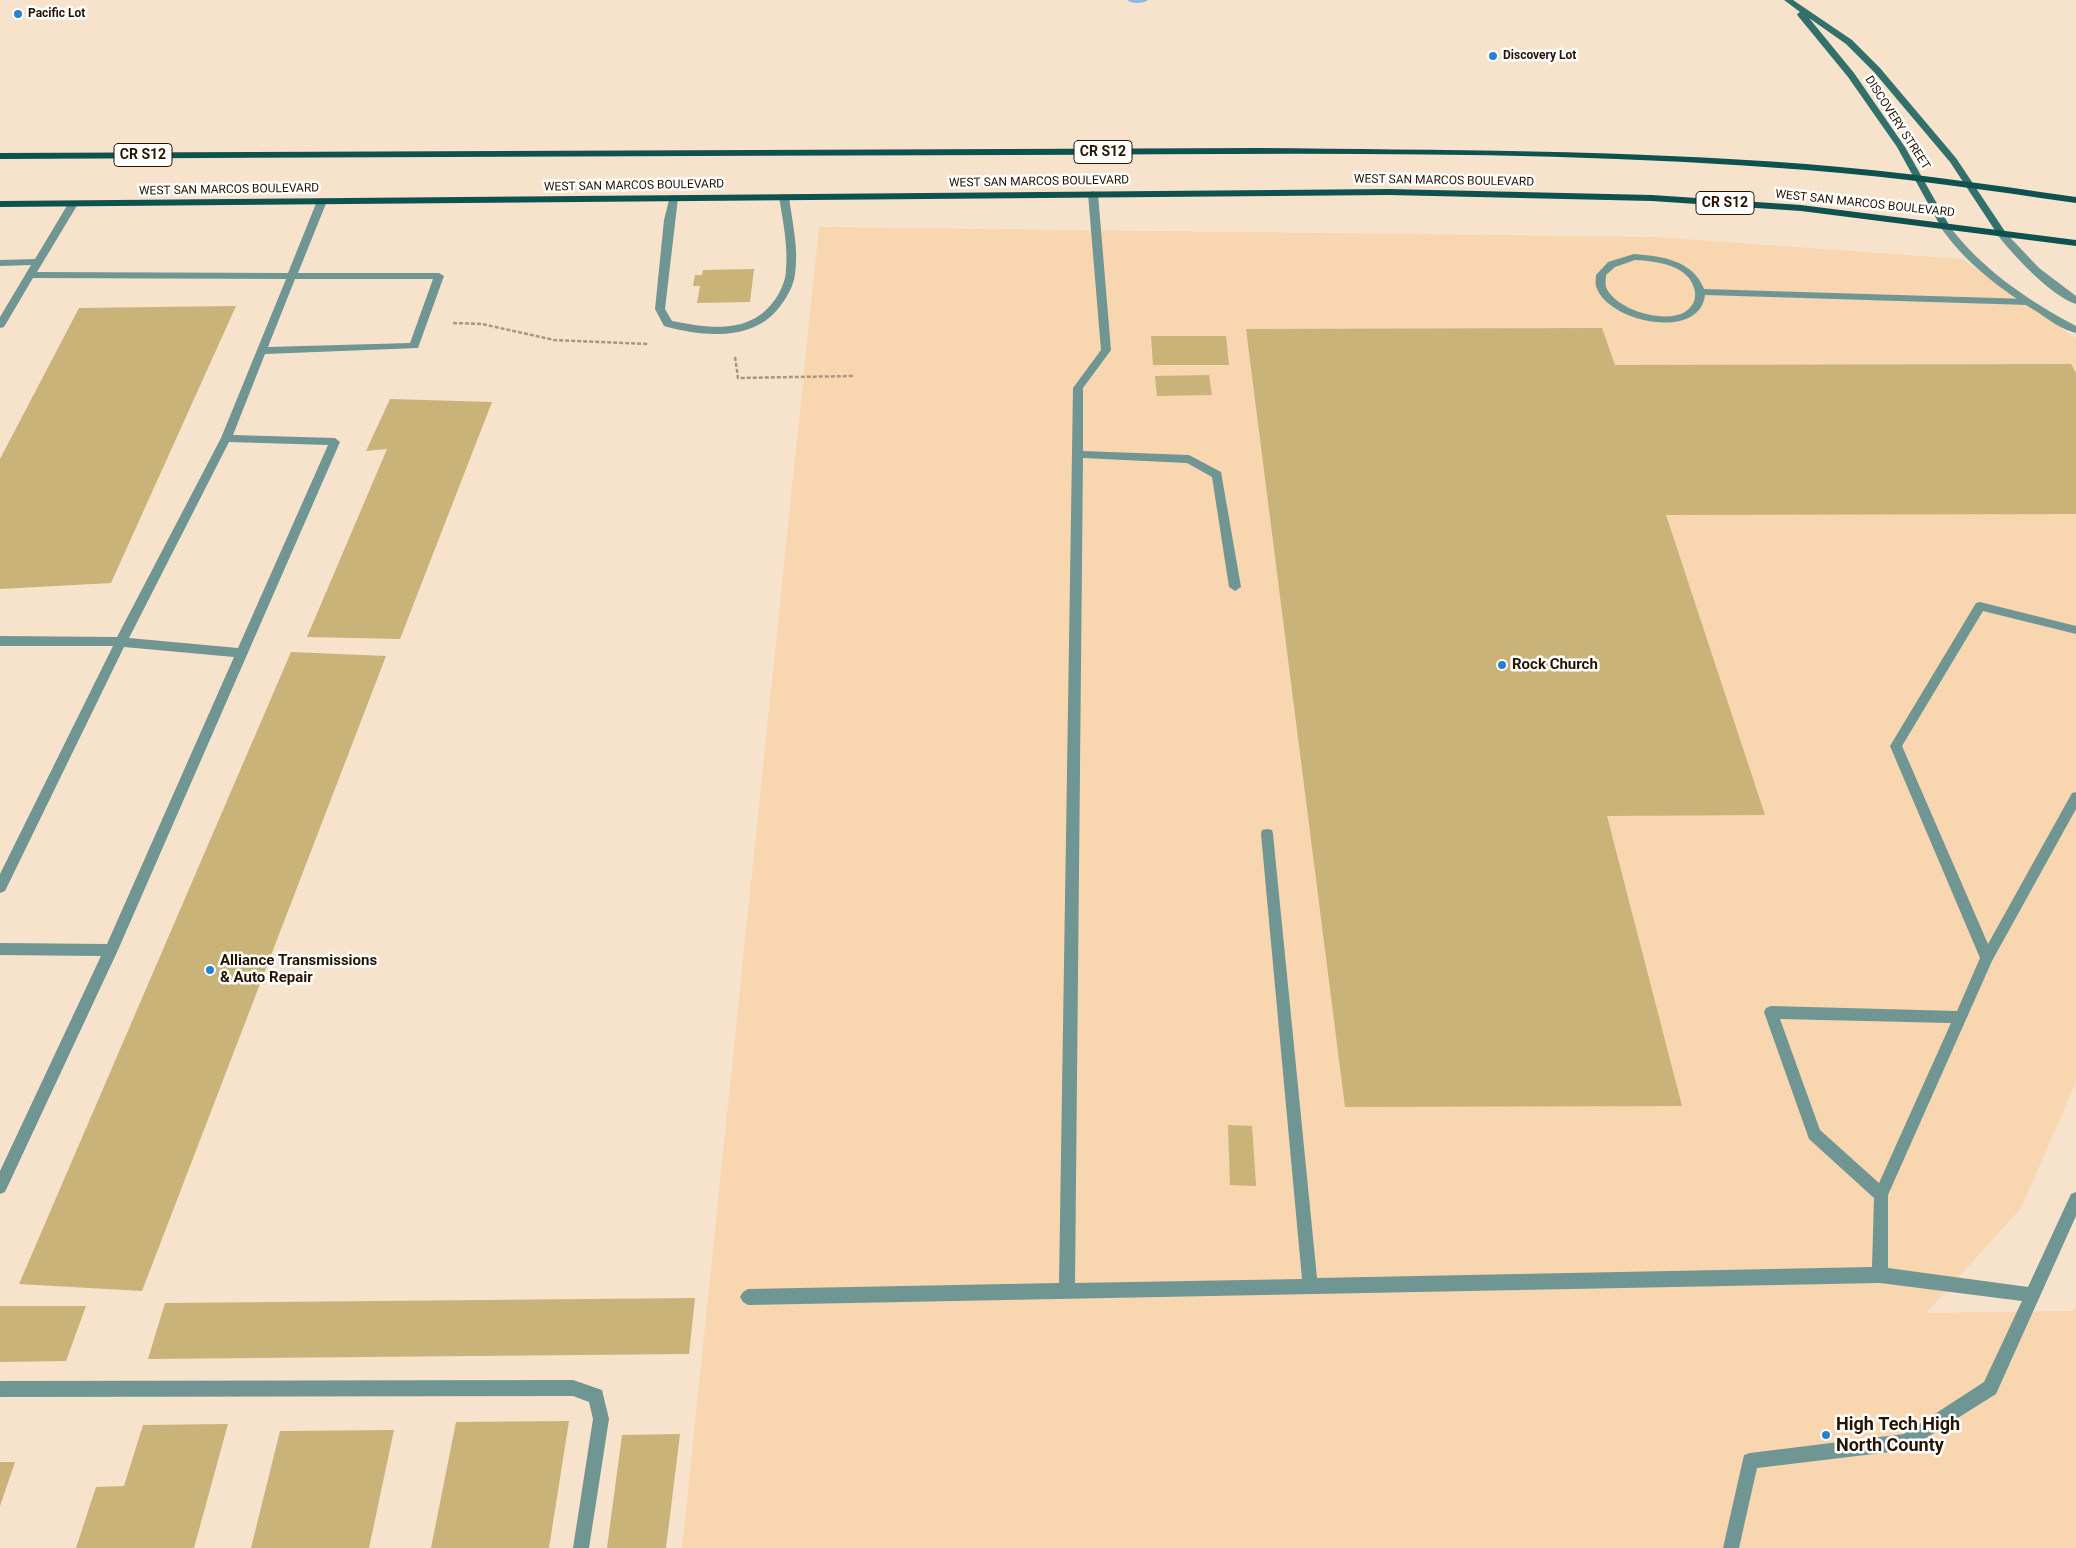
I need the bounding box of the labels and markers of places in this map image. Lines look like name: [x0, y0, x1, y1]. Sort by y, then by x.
place label: Pacific Lot: [28, 7, 85, 21]
marker: Pacific Lot: [12, 8, 24, 20]
place label: Discovery Lot: [1503, 49, 1576, 63]
marker: Discovery Lot: [1487, 50, 1499, 62]
place label: Rock Church: [1512, 656, 1598, 674]
marker: Rock Church: [1496, 659, 1508, 671]
place label: Alliance Transmissions & Auto Repair: [220, 952, 377, 987]
marker: Alliance Transmissions & Auto Repair: [204, 964, 216, 976]
place label: High Tech High North County: [1836, 1414, 1960, 1456]
marker: High Tech High North County: [1820, 1429, 1832, 1441]

